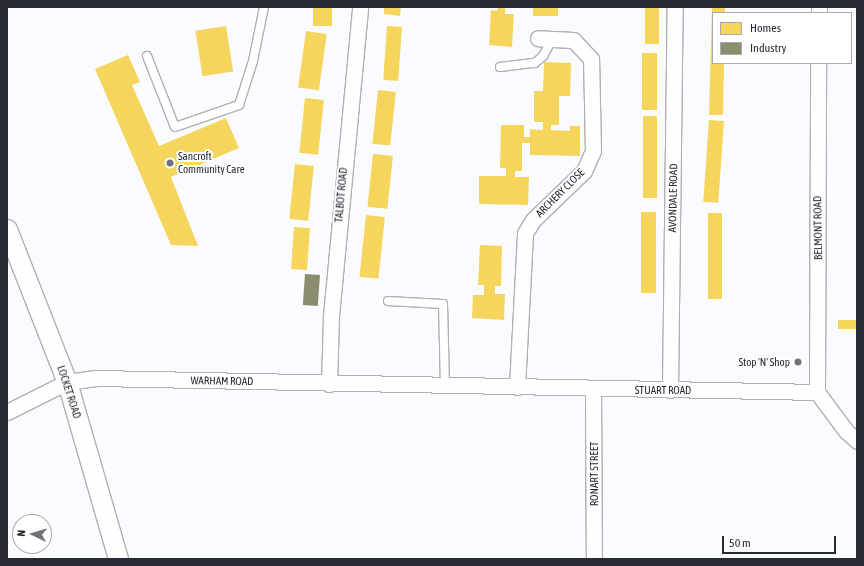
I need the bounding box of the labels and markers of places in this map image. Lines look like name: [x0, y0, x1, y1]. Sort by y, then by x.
place label: Sancroft Community Care: [178, 150, 245, 176]
marker: Sancroft Community Care: [165, 158, 175, 168]
place label: Stop 'N' Shop: [738, 355, 790, 369]
marker: Stop 'N' Shop: [793, 357, 803, 367]

